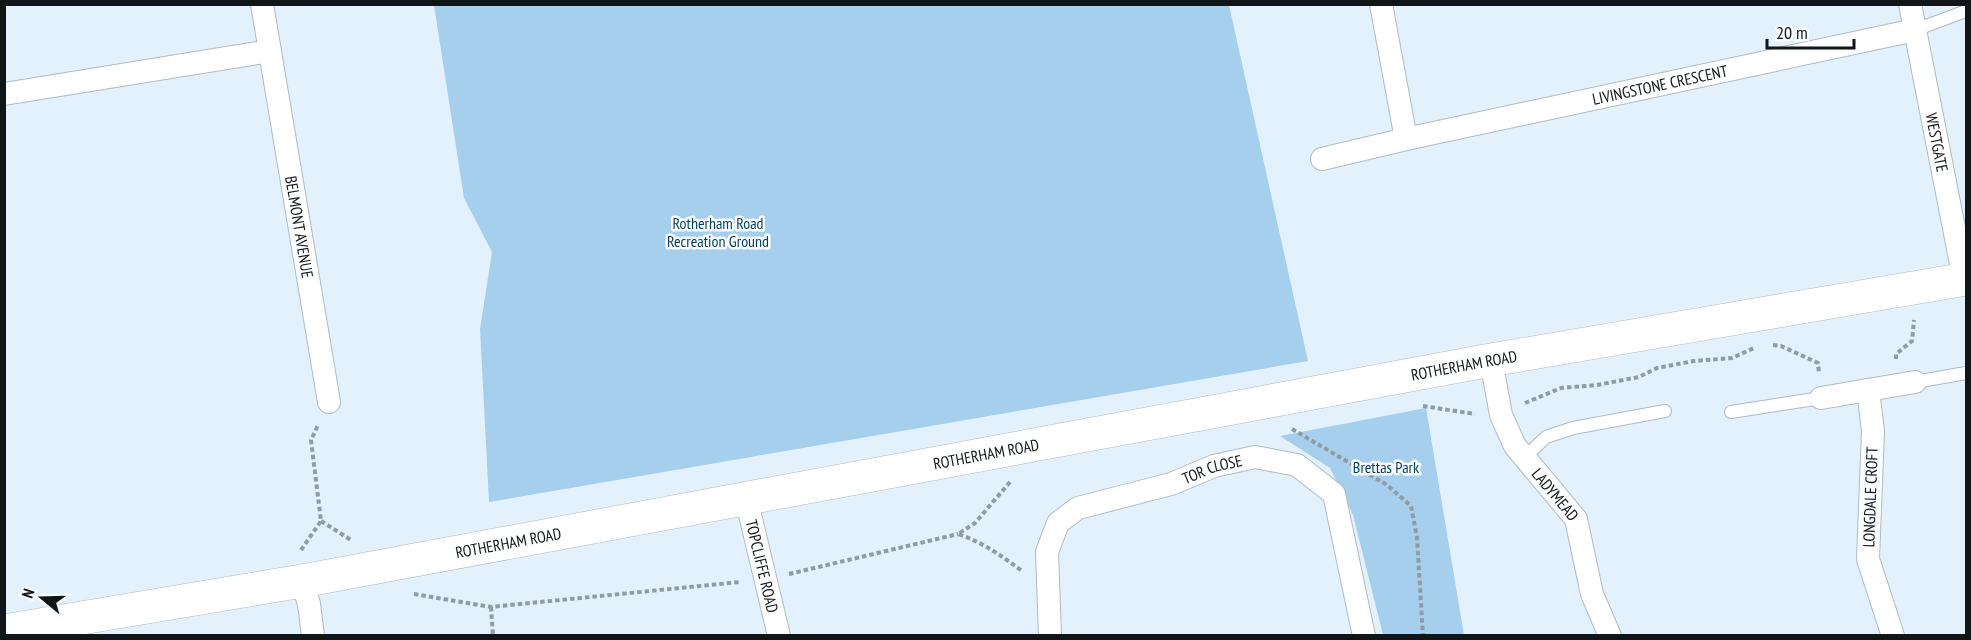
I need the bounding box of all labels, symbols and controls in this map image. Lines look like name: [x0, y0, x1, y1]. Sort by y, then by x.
scale bar: [1767, 12, 1854, 50]
text: 20 m: [1776, 21, 1808, 44]
street label: LIVINGSTONE CRESCENT: [1590, 60, 1729, 109]
street label: WESTGATE: [1922, 111, 1953, 174]
street label: BELMONT AVENUE: [281, 174, 318, 280]
park label: Rotherham Road Recreation Ground: [667, 213, 769, 251]
street label: ROTHERHAM ROAD: [1409, 346, 1518, 385]
street label: ROTHERHAM ROAD: [932, 434, 1041, 473]
street label: LONGDALE CROFT: [1858, 446, 1882, 548]
street label: TOR CLOSE: [1179, 450, 1244, 488]
park label: Brettas Park: [1353, 457, 1420, 477]
street label: LADYMEAD: [1528, 464, 1583, 525]
street label: TOPCLIFFE ROAD: [741, 517, 783, 615]
street label: ROTHERHAM ROAD: [454, 523, 563, 562]
north arrow: [12, 568, 72, 628]
text: N: [17, 586, 39, 600]

